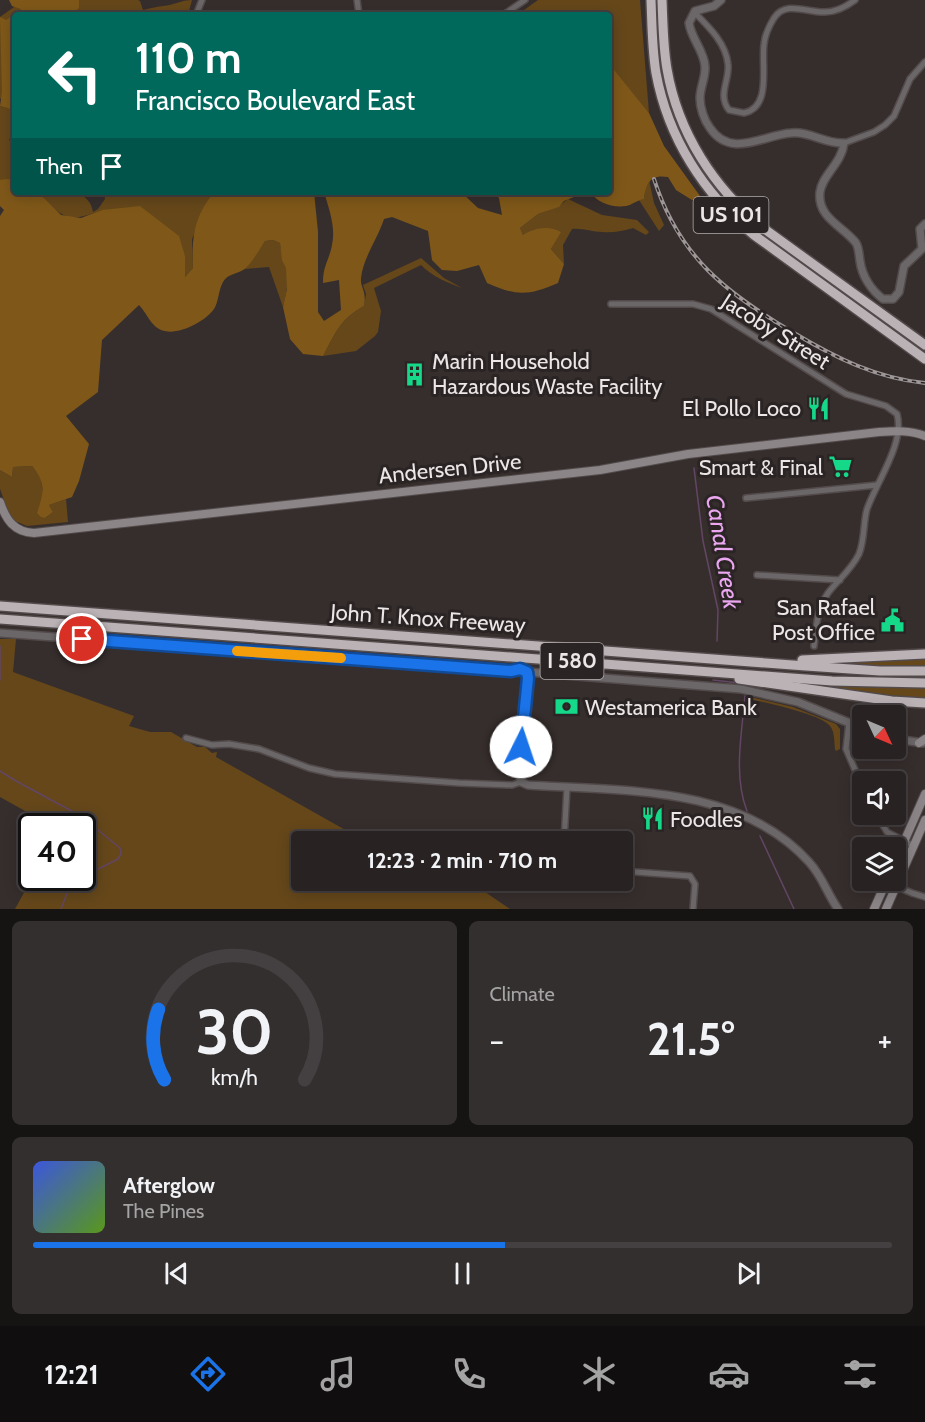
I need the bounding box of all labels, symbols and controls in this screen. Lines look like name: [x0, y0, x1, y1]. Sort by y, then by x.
text: 110 m: [135, 32, 242, 84]
icon: left: [36, 36, 114, 114]
text: Francisco Boulevard East: [135, 84, 415, 117]
icon: arrive: [95, 150, 128, 183]
text: Then: [36, 153, 83, 180]
road number: US 101: [694, 197, 768, 233]
street label: Jacoby Street: [716, 287, 835, 376]
place label: Marin Household Hazardous Waste Facility: [432, 348, 662, 400]
building icon: Marin Household Hazardous Waste Facility: [401, 361, 427, 387]
place label: El Pollo Loco: [682, 395, 801, 422]
restaurant icon: El Pollo Loco: [806, 395, 832, 421]
street label: Andersen Drive: [377, 448, 523, 489]
place label: Smart & Final: [699, 454, 824, 481]
supermarket icon: Smart & Final: [828, 454, 854, 480]
water label: Canal Creek: [700, 493, 747, 612]
place label: San Rafael Post Office: [772, 594, 876, 646]
street label: John T. Knox Freeway: [329, 598, 526, 639]
public building icon: San Rafael Post Office: [880, 607, 906, 633]
pin: [56, 613, 107, 664]
icon: arrive: [65, 622, 98, 655]
road number: I 580: [540, 643, 604, 679]
bank icon: Westamerica Bank: [554, 694, 580, 720]
place label: Westamerica Bank: [585, 694, 757, 721]
north arrow: [852, 705, 906, 759]
map controls: [852, 705, 906, 891]
position arrow: [489, 715, 553, 779]
button: sound: [852, 771, 906, 825]
restaurant icon: Foodles: [639, 806, 665, 832]
place label: Foodles: [670, 806, 742, 833]
speed limit sign: 40: [18, 813, 96, 891]
button: layers: [852, 837, 906, 891]
text: 12:23 · 2 min · 710 m: [367, 847, 557, 874]
text: Climate: [490, 982, 555, 1006]
text: 30: [195, 994, 273, 1070]
text: 21.5°: [647, 1012, 735, 1066]
text: −: [490, 1020, 504, 1060]
text: +: [877, 1020, 892, 1060]
text: km/h: [211, 1064, 258, 1090]
text: Afterglow: [123, 1172, 215, 1199]
text: The Pines: [123, 1199, 204, 1223]
icon: previous: [160, 1257, 193, 1290]
icon: pause: [446, 1257, 479, 1290]
icon: next: [732, 1257, 765, 1290]
icon: directions: [187, 1353, 229, 1395]
icon: music: [317, 1353, 359, 1395]
icon: phone: [448, 1353, 490, 1395]
icon: climate: [578, 1353, 620, 1395]
icon: car: [708, 1353, 750, 1395]
icon: filters: [839, 1353, 881, 1395]
text: 12:21: [44, 1358, 99, 1391]

